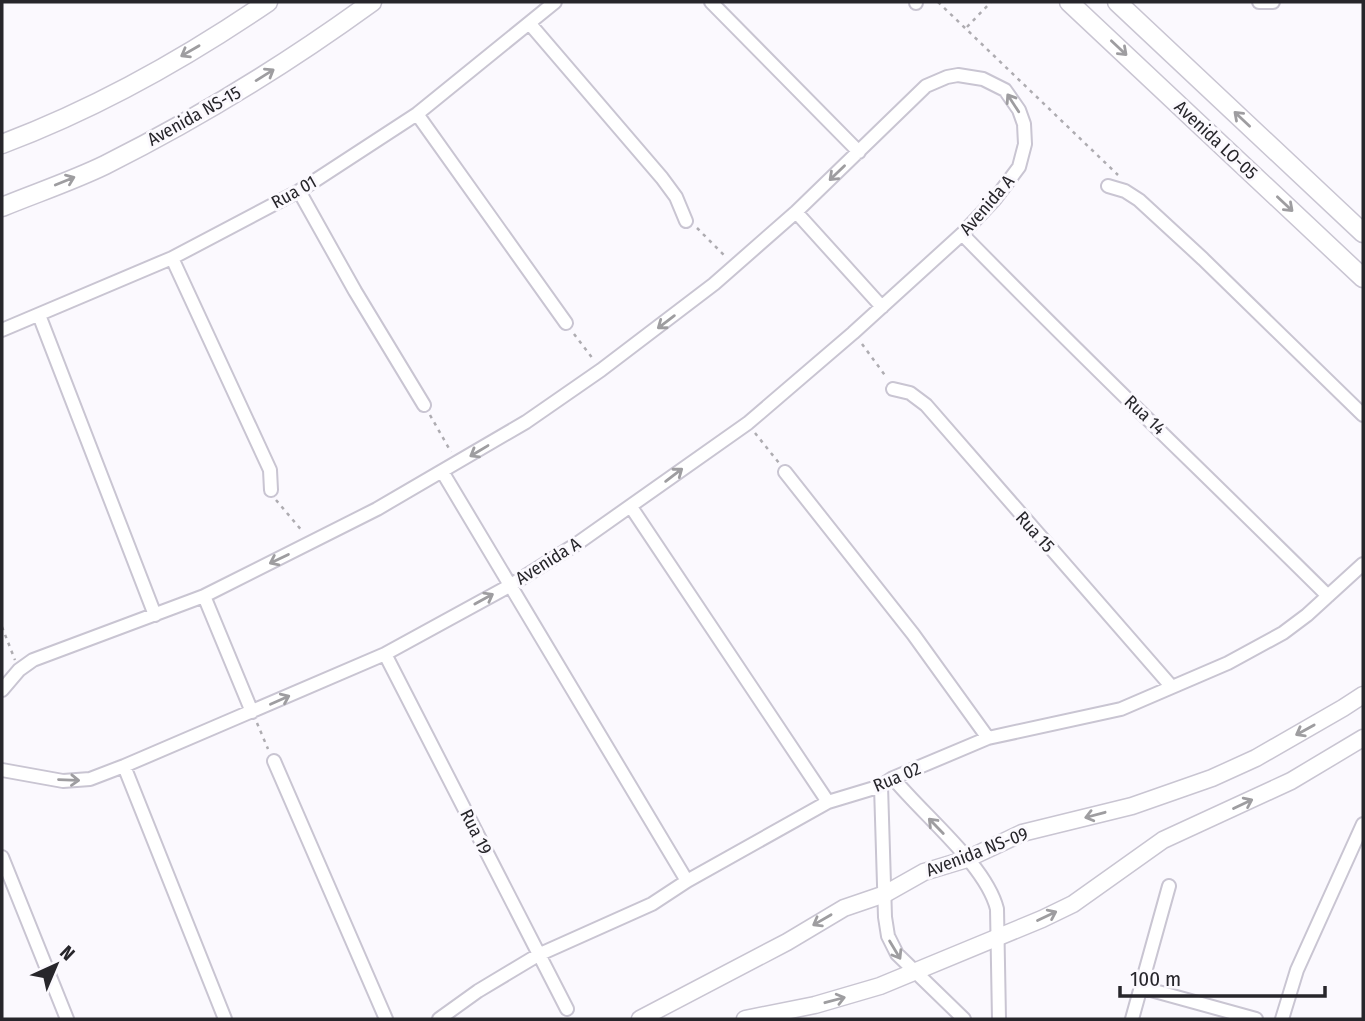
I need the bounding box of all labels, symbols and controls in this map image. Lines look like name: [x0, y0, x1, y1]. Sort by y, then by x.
one-way arrow: [1110, 40, 1127, 57]
one-way arrow: [180, 44, 200, 58]
one-way arrow: [255, 67, 275, 81]
street label: Avenida NS-15: [143, 81, 245, 151]
one-way arrow: [1006, 93, 1020, 113]
street label: Avenida LO-05: [1170, 96, 1262, 184]
one-way arrow: [1233, 111, 1251, 127]
one-way arrow: [829, 164, 846, 181]
street label: Avenida A: [955, 170, 1019, 240]
street label: Rua 01: [268, 171, 320, 213]
one-way arrow: [53, 174, 75, 187]
one-way arrow: [1276, 196, 1294, 212]
one-way arrow: [657, 314, 675, 329]
street label: Rua 14: [1120, 391, 1170, 440]
one-way arrow: [469, 444, 489, 458]
one-way arrow: [664, 467, 683, 482]
street label: Rua 15: [1011, 507, 1059, 557]
street label: Avenida A: [511, 532, 585, 590]
one-way arrow: [269, 553, 290, 567]
one-way arrow: [474, 592, 494, 606]
one-way arrow: [269, 693, 291, 706]
one-way arrow: [1295, 724, 1316, 737]
street label: Rua 02: [870, 757, 924, 797]
one-way arrow: [57, 773, 80, 787]
one-way arrow: [1232, 797, 1253, 810]
street label: Rua 19: [455, 806, 497, 858]
one-way arrow: [1084, 809, 1107, 822]
one-way arrow: [927, 818, 944, 835]
street label: Avenida NS-09: [923, 822, 1031, 882]
one-way arrow: [1035, 909, 1057, 922]
one-way arrow: [813, 913, 833, 927]
north arrow: [21, 930, 91, 1000]
one-way arrow: [889, 939, 903, 959]
text: N: [55, 941, 80, 965]
scale bar: [1120, 954, 1325, 998]
text: 100 m: [1130, 966, 1181, 992]
one-way arrow: [824, 992, 846, 1005]

